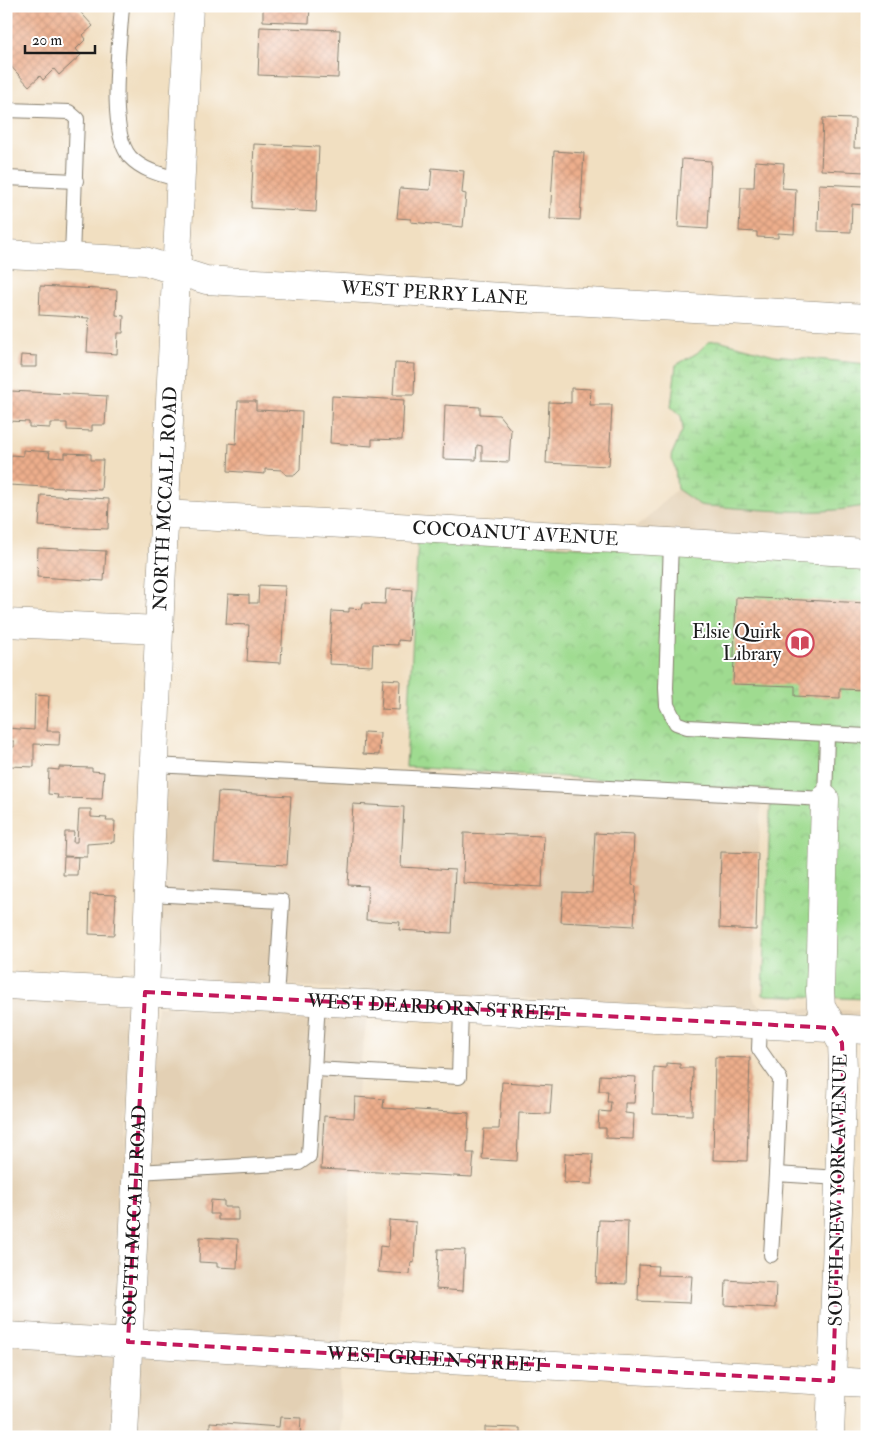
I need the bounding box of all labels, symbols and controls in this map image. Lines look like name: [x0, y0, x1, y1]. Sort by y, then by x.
scale bar: [25, 22, 95, 54]
text: 20 m: [32, 31, 62, 50]
street label: WEST PERRY LANE: [339, 276, 529, 311]
street label: NORTH MCCALL ROAD: [148, 386, 183, 611]
street label: COCOANUT AVENUE: [412, 516, 619, 551]
place label: Elsie Quirk Library: [692, 620, 782, 666]
library icon: Elsie Quirk Library: [785, 628, 815, 658]
street label: WEST DEARBORN STREET: [306, 989, 566, 1026]
street label: SOUTH NEW YORK AVENUE: [824, 1053, 852, 1327]
street label: SOUTH MCCALL ROAD: [117, 1104, 152, 1326]
street label: WEST GREEN STREET: [325, 1341, 547, 1377]

